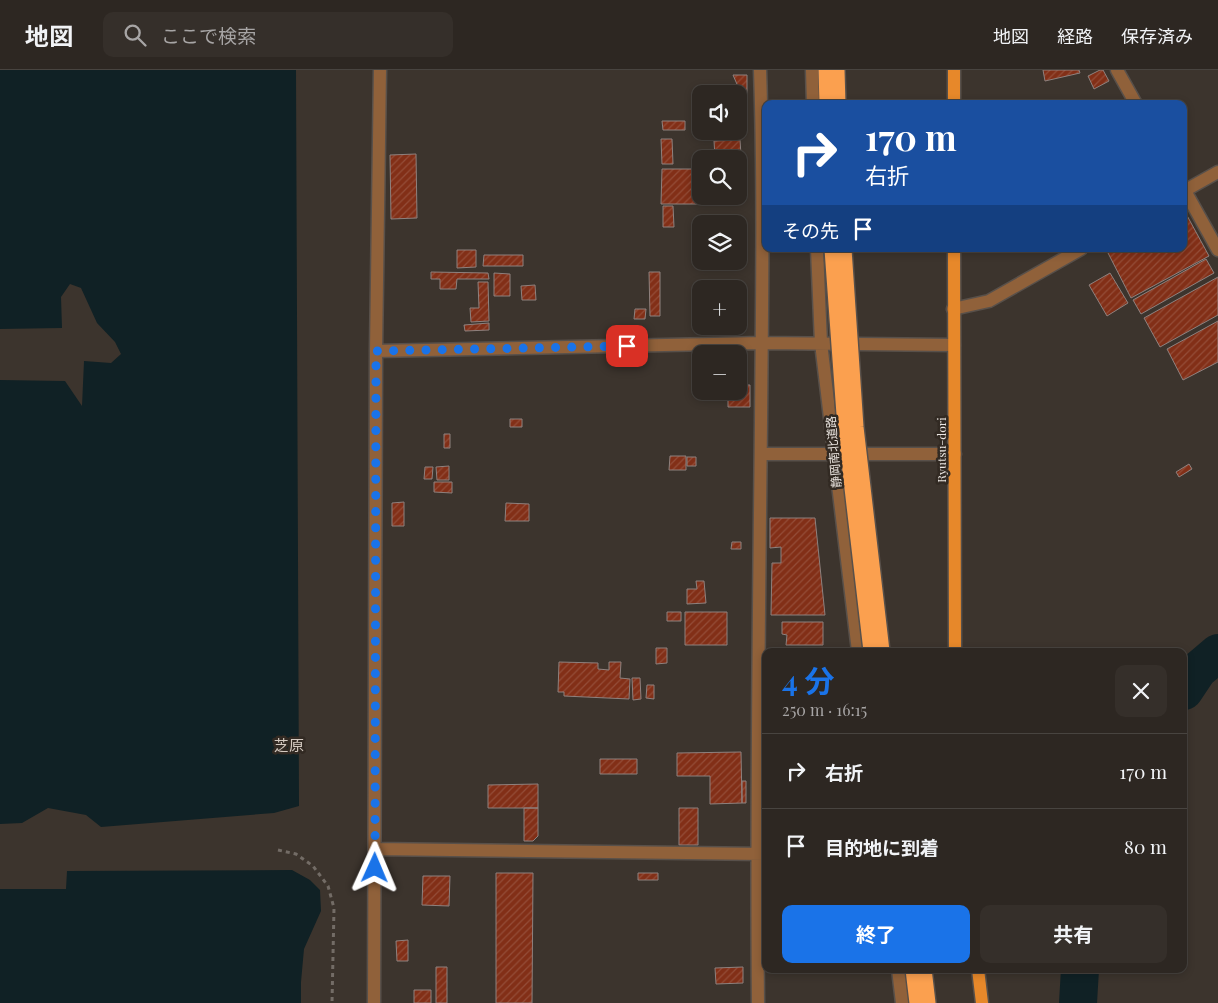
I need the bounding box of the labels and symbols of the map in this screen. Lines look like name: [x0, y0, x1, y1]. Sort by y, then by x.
pin: [606, 325, 648, 367]
street label: 静岡南北道路: [822, 415, 844, 489]
street label: Ryutsu-dori: [933, 417, 949, 483]
district label: 芝原: [274, 735, 304, 755]
position arrow: [348, 841, 400, 893]

